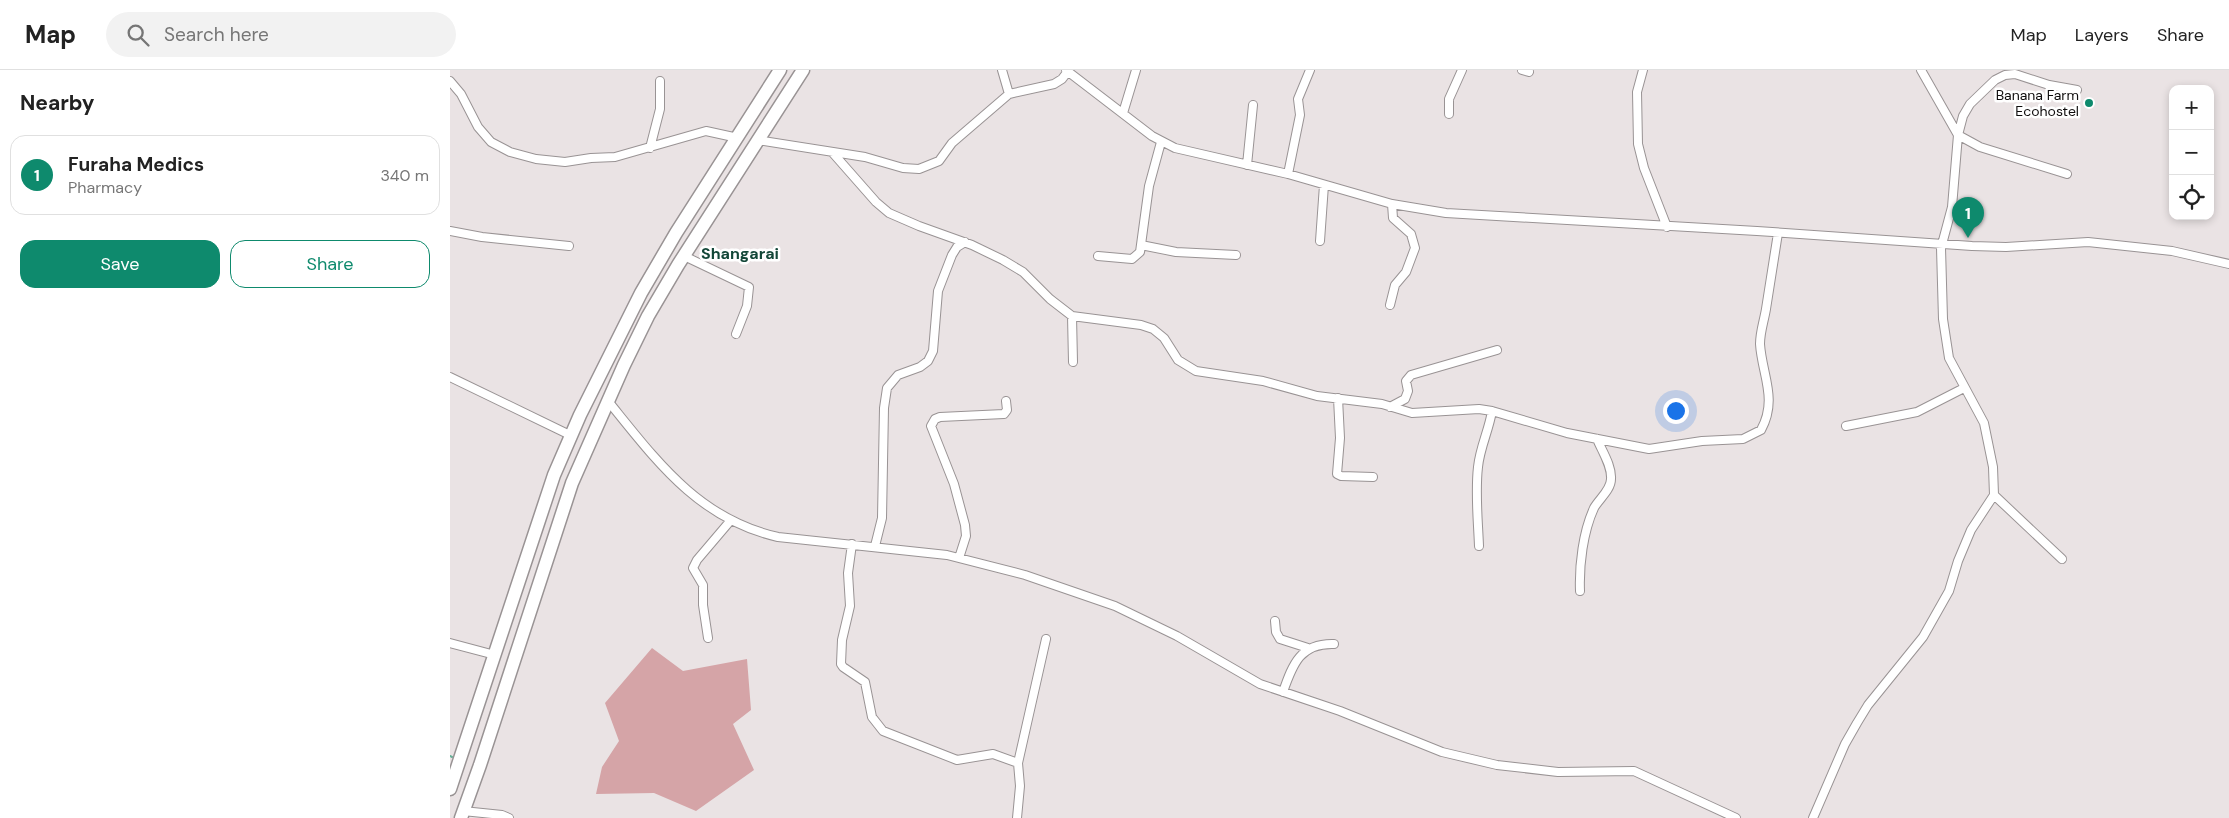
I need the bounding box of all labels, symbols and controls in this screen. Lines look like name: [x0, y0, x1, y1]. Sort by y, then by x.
search box: [106, 12, 456, 57]
text: Map: [25, 19, 76, 50]
icon: search: [124, 21, 152, 49]
text: Search here: [164, 22, 269, 47]
text: Map: [2011, 23, 2047, 47]
text: Layers: [2075, 23, 2129, 47]
text: Share: [2157, 23, 2204, 47]
map controls: [2169, 85, 2214, 220]
button: +: [2169, 85, 2214, 130]
place label: Banana Farm Ecohostel: [1996, 86, 2079, 120]
text: Nearby: [20, 89, 94, 117]
marker: Banana Farm Ecohostel: [2083, 97, 2095, 109]
button: −: [2169, 130, 2214, 175]
text: Furaha Medics: [68, 152, 204, 177]
text: 1: [34, 165, 40, 186]
text: 340 m: [380, 165, 429, 186]
button: locate: [2169, 175, 2214, 220]
text: Pharmacy: [68, 177, 142, 198]
pin: 1: [1952, 197, 1984, 238]
button: Save: [20, 240, 220, 288]
button: Share: [230, 240, 430, 288]
district label: Shangarai: [701, 243, 779, 264]
your location: [1663, 398, 1689, 424]

